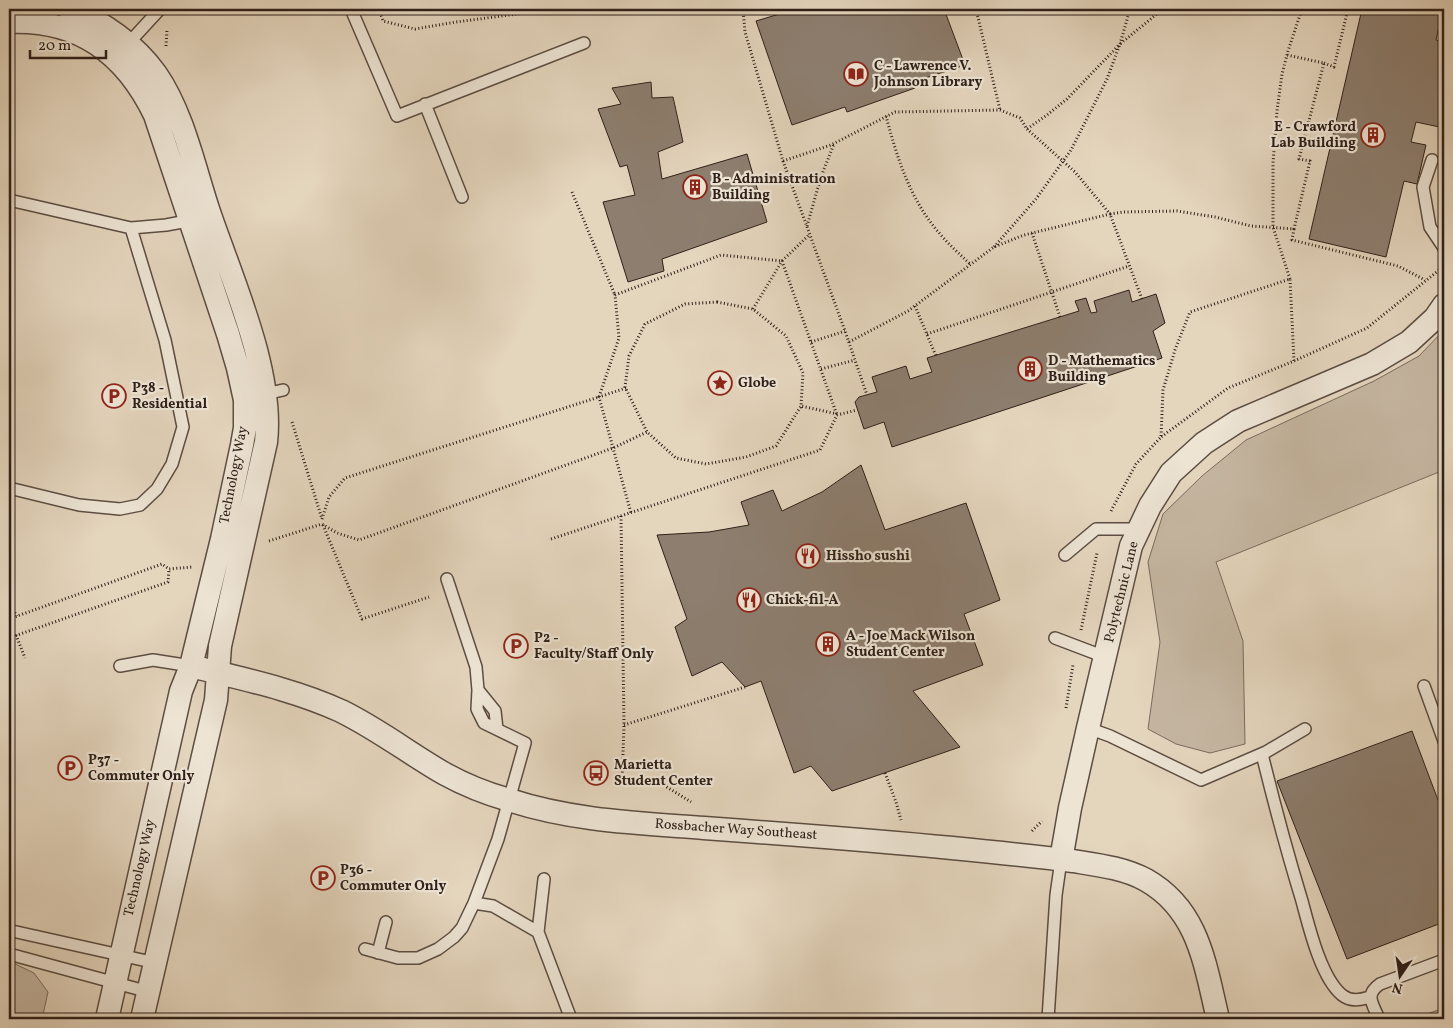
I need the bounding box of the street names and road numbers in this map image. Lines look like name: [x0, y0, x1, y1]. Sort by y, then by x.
street label: Technology Way: [215, 424, 253, 526]
street label: Polytechnic Lane: [1100, 539, 1144, 645]
street label: Rossbacher Way Southeast: [654, 815, 818, 845]
street label: Technology Way: [120, 817, 161, 919]

